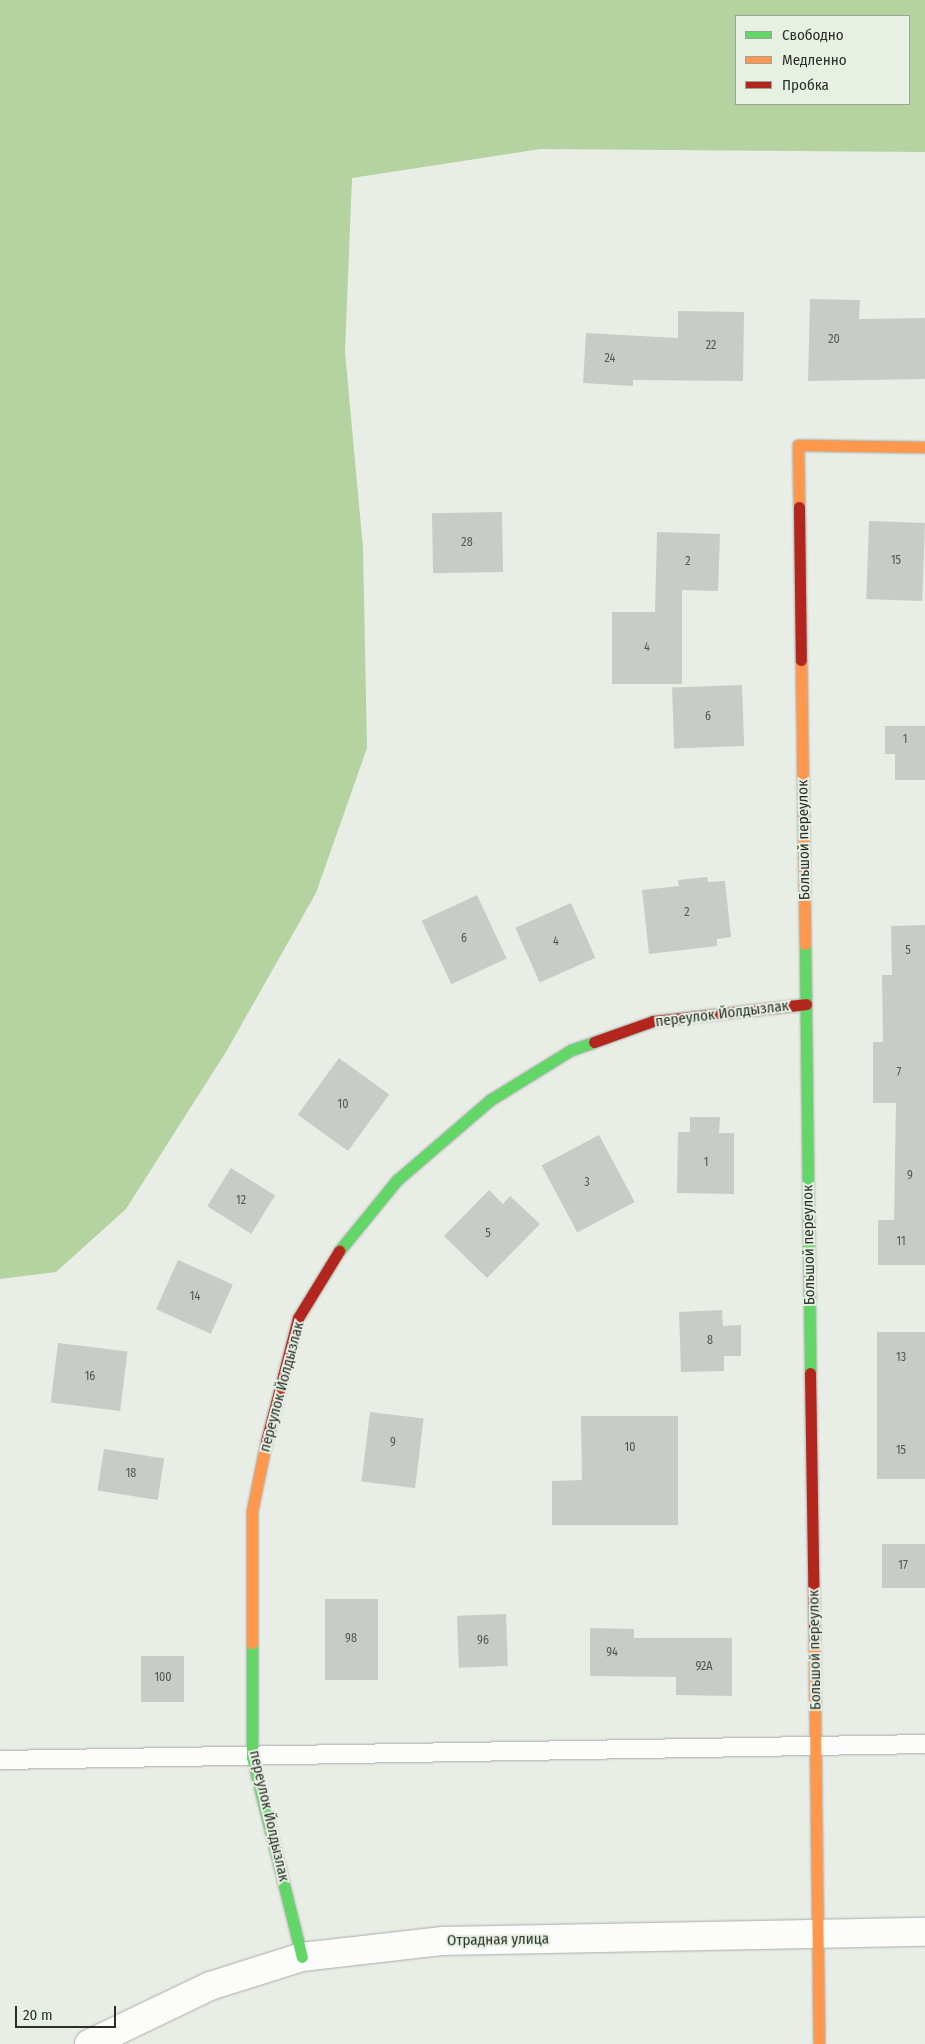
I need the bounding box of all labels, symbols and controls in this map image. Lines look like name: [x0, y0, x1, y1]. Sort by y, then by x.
legend: [735, 15, 910, 105]
text: Свободно: [782, 26, 844, 44]
text: Медленно: [782, 51, 847, 69]
text: Пробка: [782, 76, 829, 94]
house number: 20: [828, 333, 840, 347]
house number: 22: [706, 339, 716, 353]
house number: 24: [605, 352, 615, 366]
house number: 28: [461, 536, 473, 550]
house number: 15: [891, 554, 901, 568]
house number: 2: [685, 555, 691, 569]
house number: 4: [644, 641, 650, 655]
house number: 6: [705, 710, 711, 724]
house number: 1: [903, 733, 907, 747]
street label: Большой переулок: [794, 780, 814, 900]
house number: 2: [684, 906, 690, 920]
house number: 6: [461, 932, 467, 946]
house number: 4: [553, 935, 559, 949]
house number: 5: [905, 944, 911, 958]
street label: переулок Йолдызлак: [654, 997, 790, 1031]
house number: 7: [897, 1066, 901, 1080]
house number: 10: [338, 1098, 348, 1112]
house number: 1: [704, 1156, 708, 1170]
house number: 9: [907, 1169, 913, 1183]
house number: 3: [584, 1176, 590, 1190]
street label: Большой переулок: [799, 1185, 819, 1305]
house number: 12: [236, 1194, 246, 1208]
house number: 5: [485, 1227, 491, 1241]
house number: 11: [896, 1235, 906, 1249]
house number: 14: [190, 1290, 200, 1304]
street label: переулок Йолдызлак: [256, 1320, 308, 1454]
house number: 8: [707, 1334, 713, 1348]
house number: 13: [896, 1351, 906, 1365]
house number: 16: [85, 1370, 95, 1384]
house number: 9: [390, 1436, 396, 1450]
house number: 10: [625, 1441, 635, 1455]
house number: 15: [896, 1444, 906, 1458]
house number: 18: [126, 1467, 136, 1481]
house number: 17: [898, 1559, 908, 1573]
street label: Большой переулок: [805, 1590, 825, 1710]
house number: 98: [345, 1632, 357, 1646]
house number: 96: [477, 1634, 489, 1648]
house number: 94: [606, 1646, 618, 1660]
house number: 92А: [695, 1660, 713, 1674]
house number: 100: [154, 1671, 172, 1685]
street label: переулок Йолдызлак: [245, 1749, 293, 1883]
street label: Отрадная улица: [447, 1930, 549, 1950]
scale bar: [18, 1996, 119, 2028]
text: 20 m: [23, 2006, 53, 2024]

